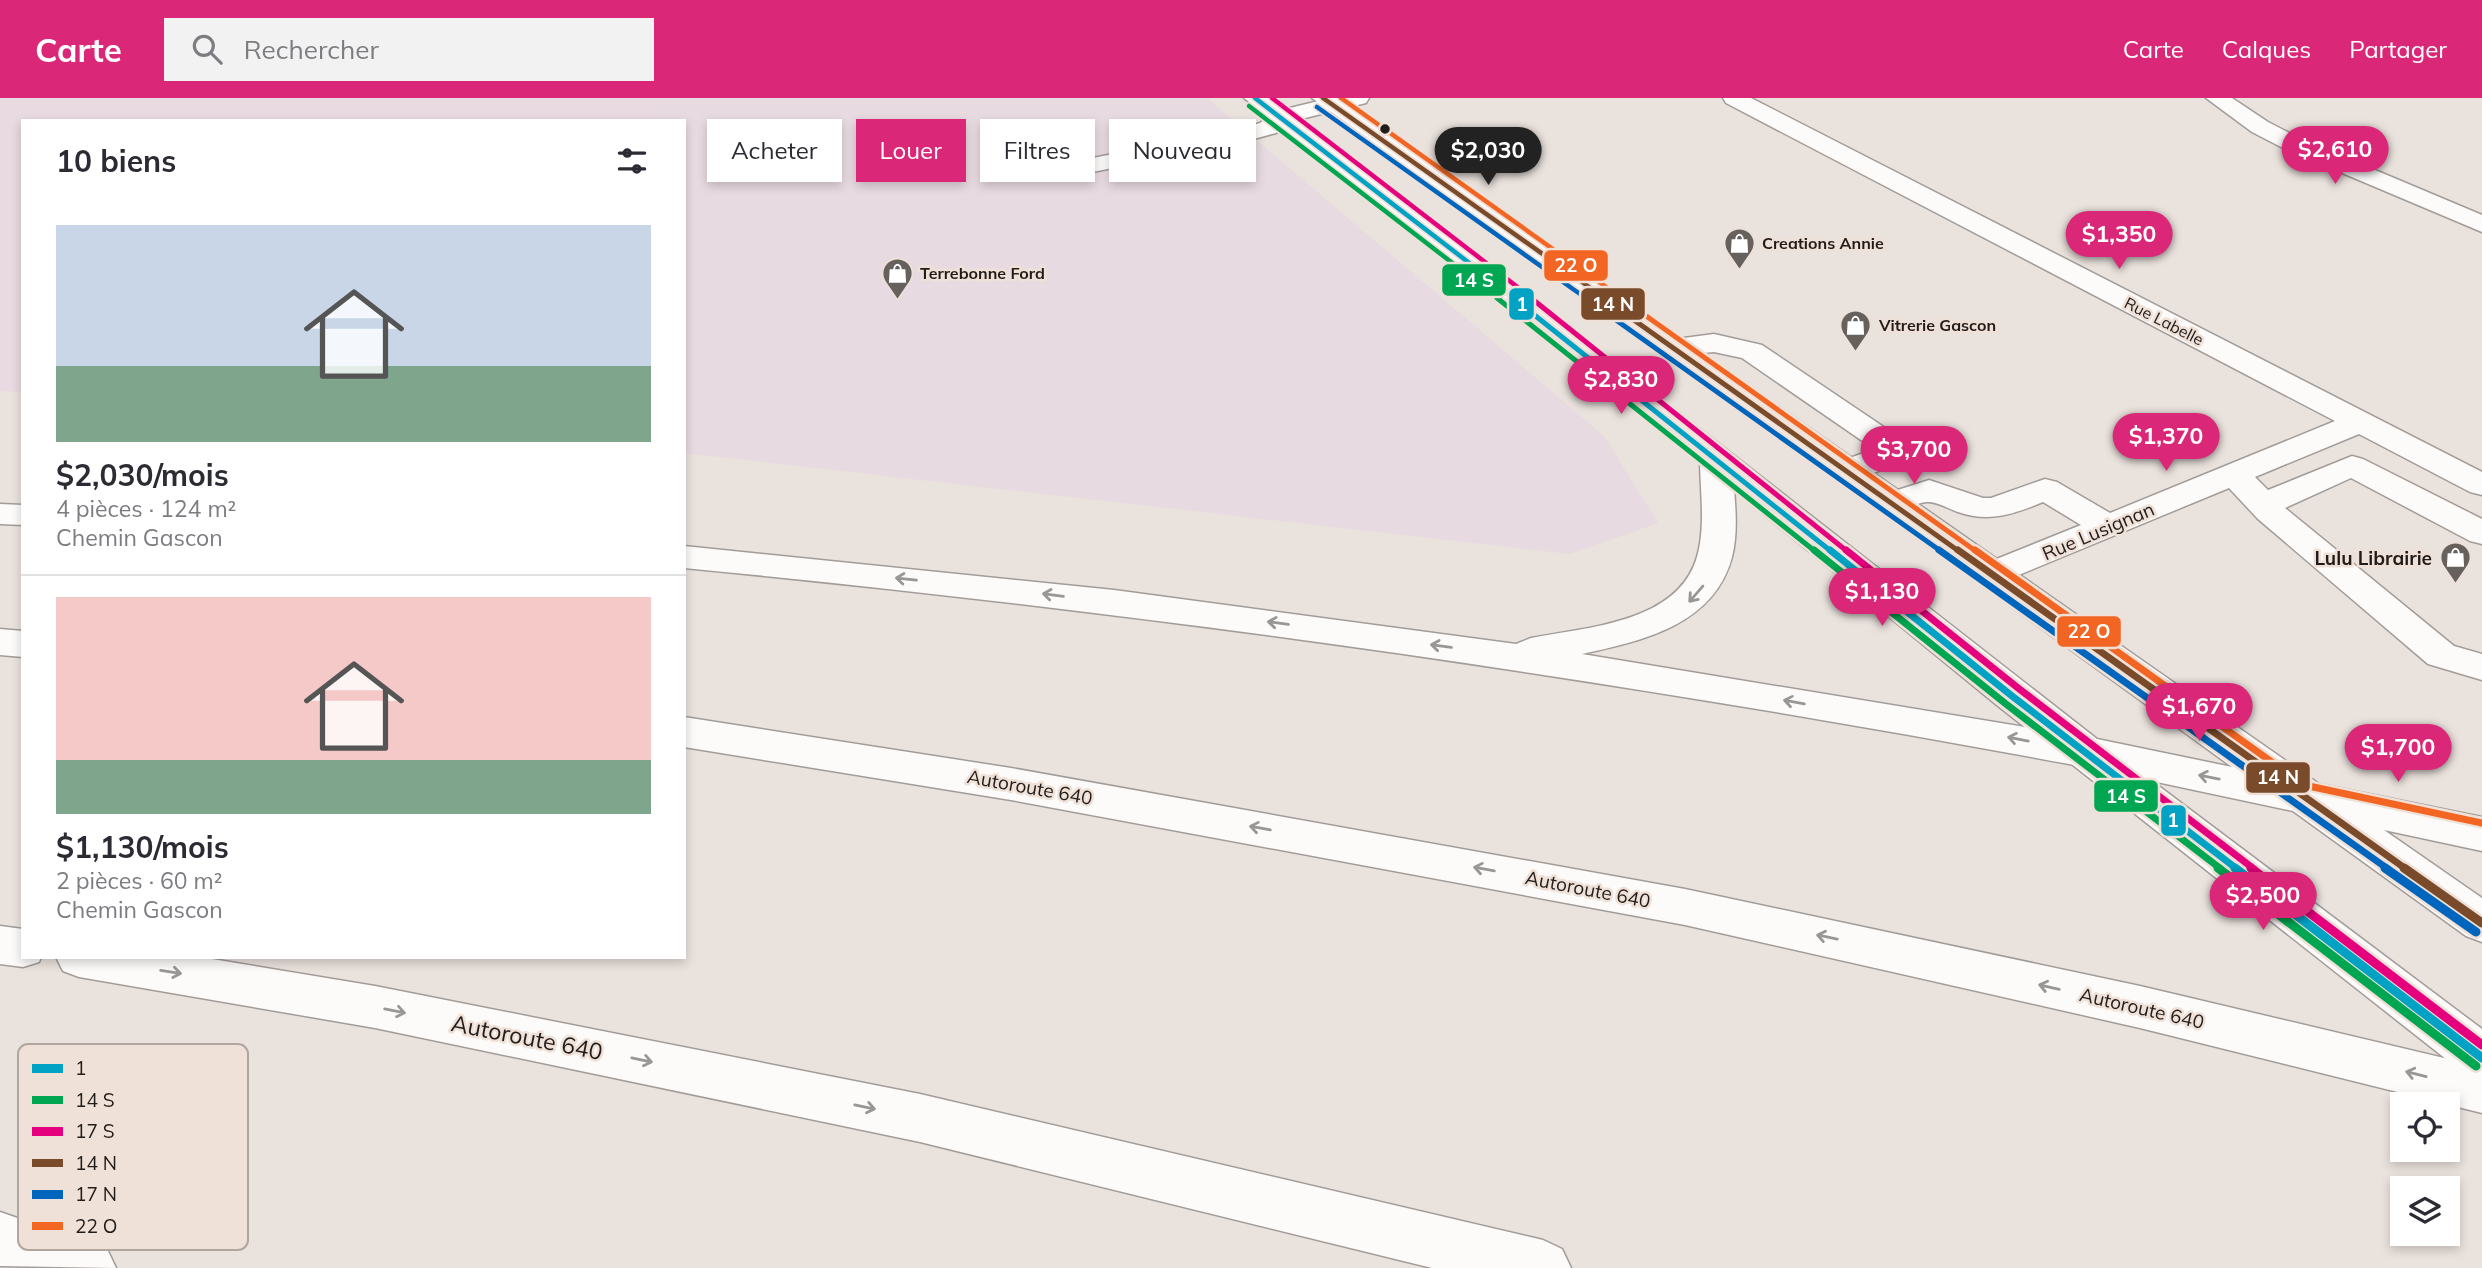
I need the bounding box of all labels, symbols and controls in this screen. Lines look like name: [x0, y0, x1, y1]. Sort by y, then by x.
search box: [164, 18, 654, 81]
text: Carte: [35, 29, 122, 70]
icon: search: [188, 30, 226, 68]
text: Rechercher: [244, 33, 379, 66]
text: Carte: [2123, 34, 2184, 64]
text: Calques: [2222, 34, 2311, 64]
text: Partager: [2349, 34, 2447, 64]
chip: Acheter: [707, 119, 842, 182]
chip: Louer: [856, 119, 966, 182]
chip: Filtres: [980, 119, 1095, 182]
chip: Nouveau: [1109, 119, 1256, 182]
unlabelled marker: [1378, 122, 1392, 136]
pin: $2,610: [2278, 126, 2392, 186]
pin: $2,030: [1431, 127, 1545, 187]
text: $2,610: [2298, 134, 2372, 163]
text: $2,030: [1451, 135, 1525, 164]
text: 10 biens: [56, 142, 176, 180]
icon: filters: [613, 142, 651, 180]
pin: $1,350: [2062, 212, 2176, 271]
text: $1,350: [2082, 219, 2156, 248]
shop icon: Creations Annie: [1722, 226, 1756, 270]
place label: Creations Annie: [1762, 233, 1884, 253]
line badge: 22 O: [1543, 249, 1609, 282]
text: 22 O: [1555, 253, 1597, 277]
shop icon: Terrebonne Ford: [880, 256, 914, 300]
place label: Terrebonne Ford: [920, 263, 1045, 283]
line badge: 14 S: [1441, 263, 1507, 297]
text: 14 S: [1454, 268, 1494, 292]
icon: home: [291, 271, 417, 397]
line badge: 1: [1508, 287, 1535, 321]
line badge: 14 N: [1580, 287, 1646, 321]
text: 1: [1516, 292, 1528, 316]
text: 14 N: [1592, 292, 1634, 316]
street label: Rue Labelle: [2121, 293, 2207, 349]
shop icon: Vitrerie Gascon: [1839, 308, 1873, 352]
place label: Vitrerie Gascon: [1878, 315, 1996, 335]
pin: $2,830: [1564, 356, 1678, 416]
text: $2,830: [1584, 364, 1658, 393]
pin: $1,370: [2109, 414, 2223, 473]
text: $1,370: [2129, 421, 2203, 450]
pin: $3,700: [1857, 426, 1971, 486]
text: $3,700: [1877, 434, 1951, 463]
text: $2,030/mois: [56, 456, 229, 494]
text: 4 pièces · 124 m²: [56, 494, 236, 523]
street label: Rue Lusignan: [2038, 497, 2158, 565]
text: Chemin Gascon: [56, 523, 223, 552]
shop icon: Lulu Librairie: [2438, 541, 2472, 585]
place label: Lulu Librairie: [2314, 546, 2432, 570]
pin: $1,130: [1825, 568, 1939, 628]
one-way arrow: [895, 572, 918, 585]
text: $1,130: [1845, 576, 1919, 605]
one-way arrow: [1688, 584, 1704, 602]
one-way arrow: [1042, 588, 1064, 601]
line badge: 22 O: [2056, 615, 2122, 648]
one-way arrow: [1267, 617, 1290, 630]
text: 22 O: [2068, 619, 2110, 643]
one-way arrow: [1430, 639, 1453, 652]
icon: home: [291, 643, 417, 769]
pin: $1,670: [2142, 684, 2256, 743]
text: $1,670: [2162, 691, 2236, 720]
one-way arrow: [1783, 695, 1805, 708]
pin: $1,700: [2341, 724, 2455, 784]
one-way arrow: [2007, 732, 2030, 746]
text: $1,700: [2361, 732, 2435, 761]
line badge: 14 N: [2245, 761, 2311, 794]
street label: Autoroute 640: [965, 764, 1095, 810]
text: 14 N: [2257, 765, 2299, 789]
one-way arrow: [2198, 770, 2221, 783]
line badge: 14 S: [2093, 779, 2159, 813]
text: 14 S: [2106, 784, 2146, 808]
line badge: 1: [2160, 804, 2187, 837]
text: 1: [2167, 808, 2179, 832]
one-way arrow: [1249, 821, 1272, 834]
text: $1,130/mois: [56, 828, 229, 866]
one-way arrow: [1473, 862, 1496, 875]
street label: Autoroute 640: [1523, 865, 1653, 913]
text: 2 pièces · 60 m²: [56, 866, 223, 895]
pin: $2,500: [2206, 872, 2320, 932]
text: $2,500: [2226, 880, 2300, 909]
text: Chemin Gascon: [56, 895, 223, 924]
one-way arrow: [1816, 929, 1839, 943]
one-way arrow: [159, 966, 182, 979]
one-way arrow: [2038, 979, 2061, 993]
street label: Autoroute 640: [2077, 982, 2207, 1034]
one-way arrow: [383, 1005, 406, 1018]
street label: Autoroute 640: [449, 1008, 605, 1066]
legend: [18, 1044, 248, 1250]
one-way arrow: [630, 1054, 653, 1068]
text: 1: [75, 1056, 86, 1080]
one-way arrow: [2405, 1067, 2428, 1080]
text: 14 S: [75, 1088, 115, 1112]
map controls: [2390, 1092, 2460, 1246]
button: locate: [2390, 1092, 2460, 1162]
one-way arrow: [853, 1100, 876, 1114]
text: 17 S: [75, 1119, 115, 1143]
text: 14 N: [75, 1151, 117, 1175]
button: layers: [2390, 1176, 2460, 1246]
text: 17 N: [75, 1182, 117, 1206]
text: 22 O: [75, 1214, 117, 1238]

